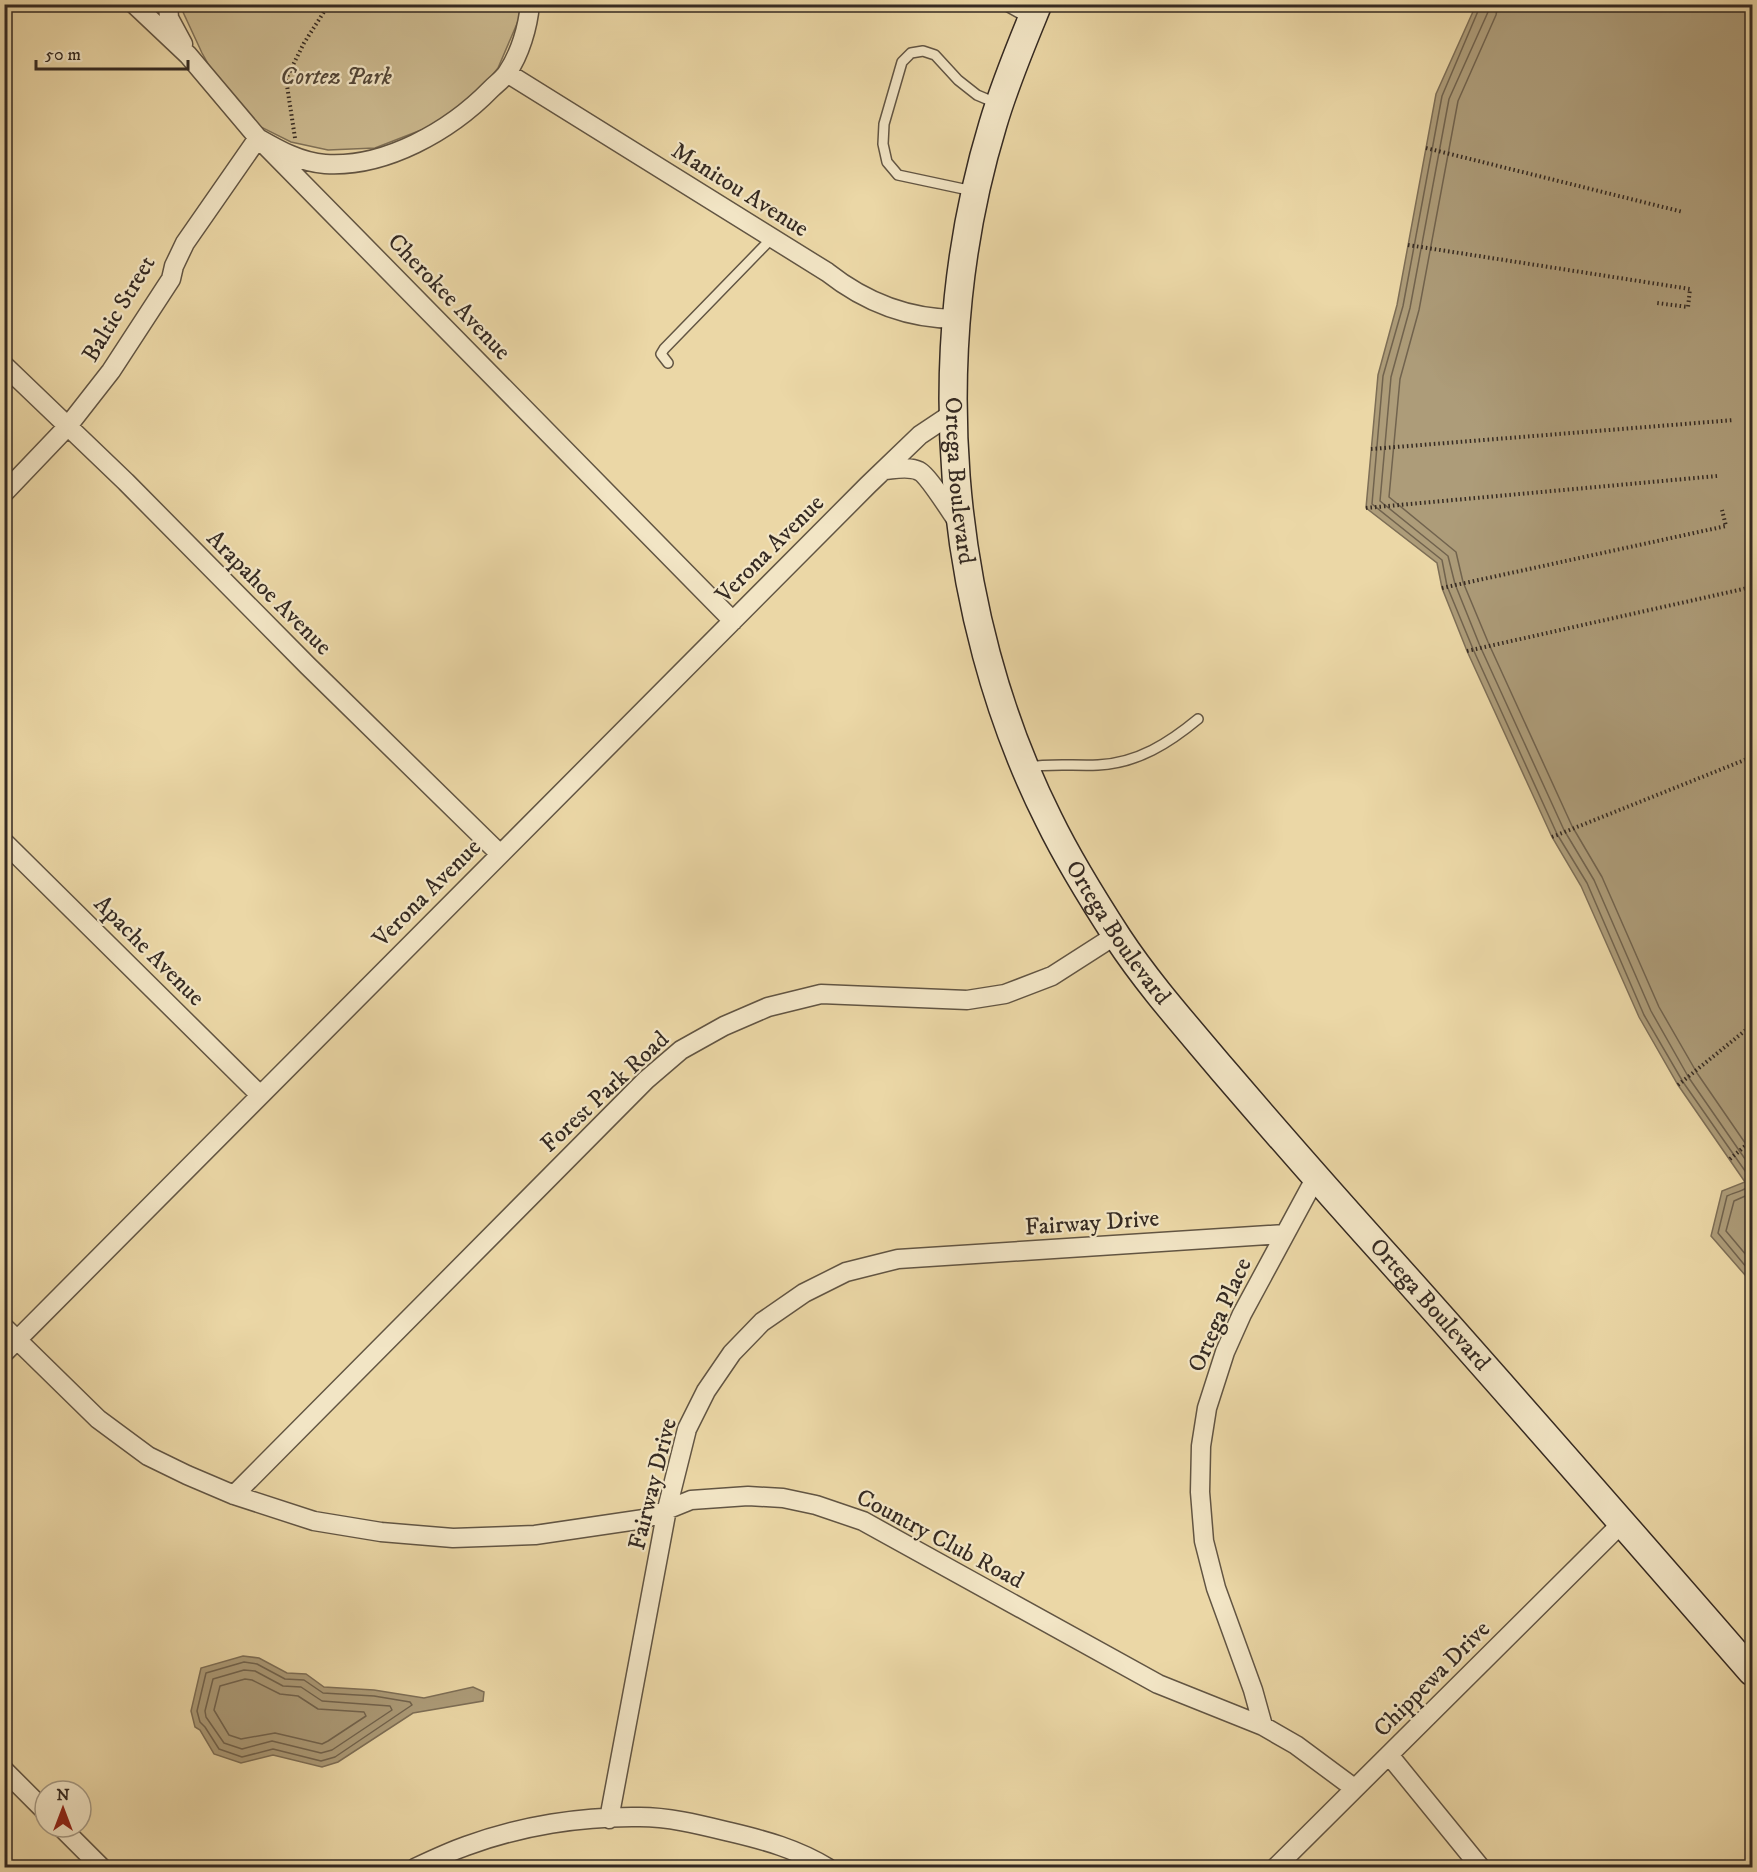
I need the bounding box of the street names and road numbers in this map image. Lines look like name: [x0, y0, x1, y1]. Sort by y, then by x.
street label: Manitou Avenue: [666, 136, 814, 244]
street label: Cherokee Avenue: [381, 227, 517, 367]
street label: Baltic Street: [76, 250, 163, 368]
street label: Ortega Boulevard: [938, 397, 982, 566]
street label: Verona Avenue: [709, 488, 831, 610]
street label: Arapahoe Avenue: [200, 524, 338, 662]
street label: Verona Avenue: [366, 832, 488, 954]
street label: Ortega Boulevard: [1059, 855, 1177, 1011]
street label: Apache Avenue: [87, 889, 211, 1013]
street label: Forest Park Road: [534, 1025, 676, 1159]
street label: Fairway Drive: [1024, 1203, 1160, 1243]
street label: Ortega Boulevard: [1363, 1232, 1497, 1377]
street label: Ortega Place: [1181, 1253, 1259, 1377]
street label: Fairway Drive: [622, 1415, 684, 1553]
street label: Country Club Road: [851, 1482, 1029, 1596]
street label: Chippewa Drive: [1367, 1614, 1497, 1744]

